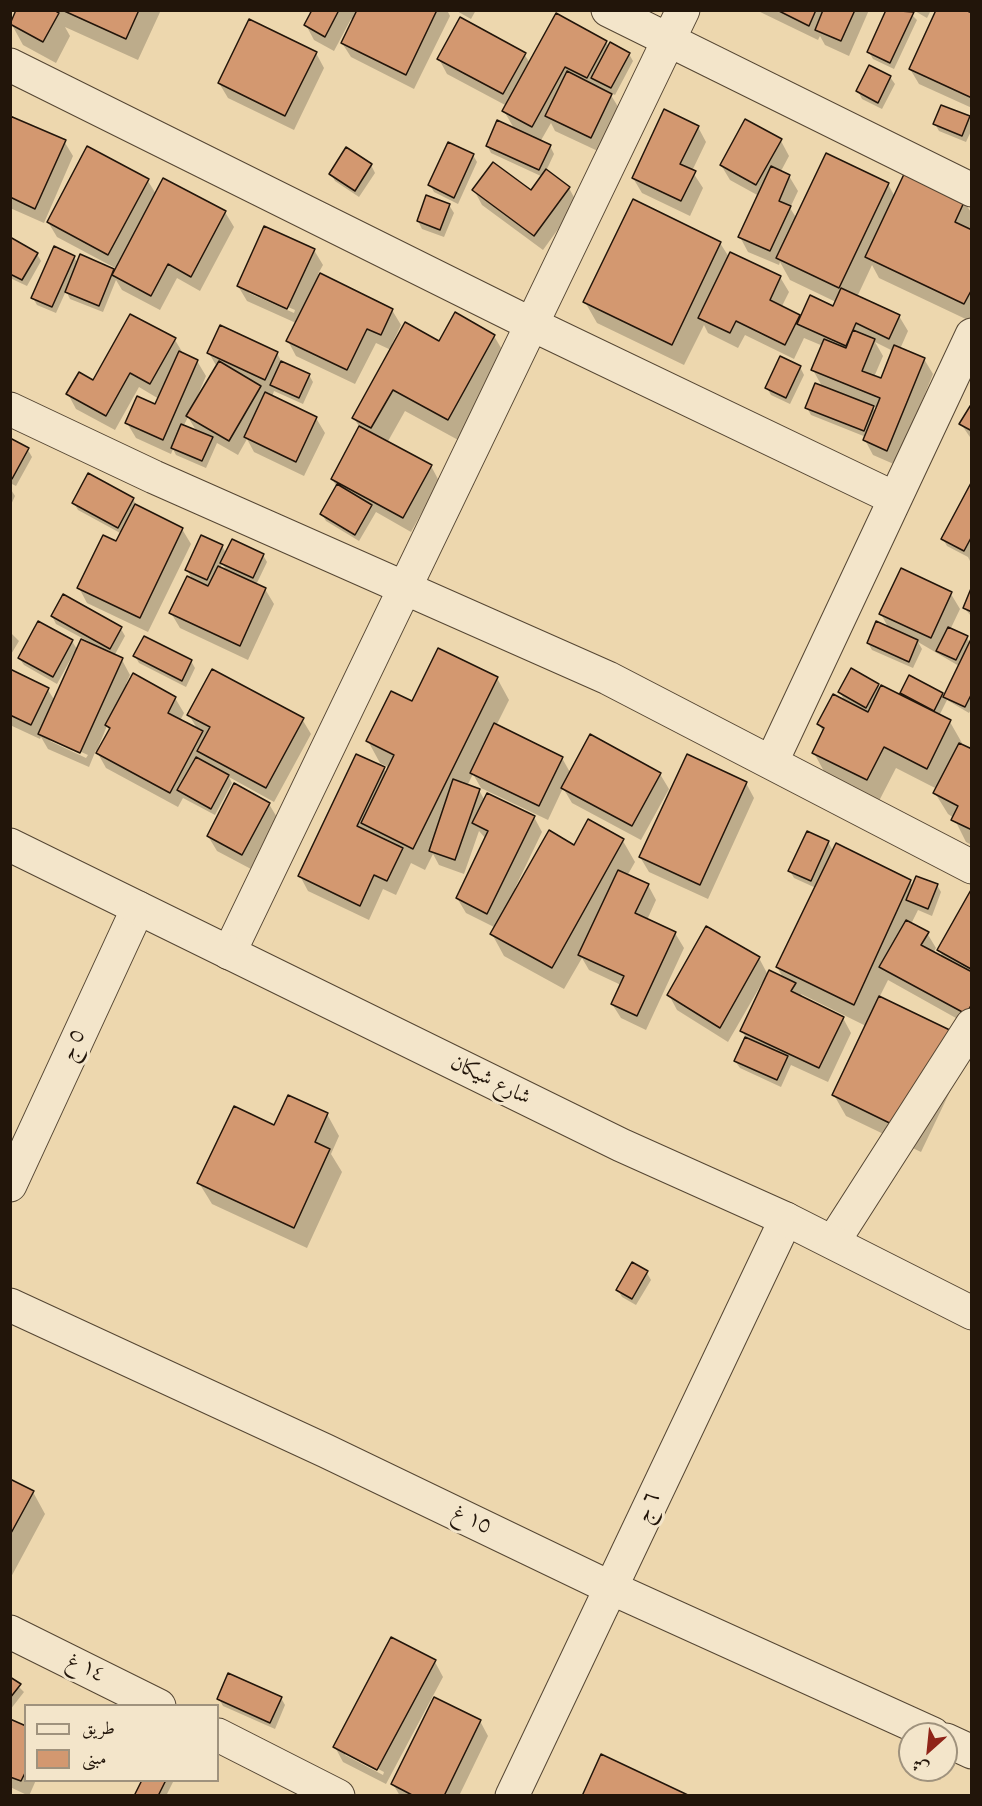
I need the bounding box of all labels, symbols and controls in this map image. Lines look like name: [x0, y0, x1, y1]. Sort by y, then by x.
street label: ٥ ج: [56, 1027, 92, 1065]
street label: شارع شيكان: [446, 1051, 534, 1111]
street label: ٦ ج: [631, 1489, 667, 1527]
street label: ١٥ غ: [448, 1501, 494, 1541]
street label: ١٤ غ: [62, 1649, 108, 1689]
legend: [24, 1704, 219, 1782]
text: طريق: [82, 1716, 115, 1741]
north arrow: [898, 1722, 958, 1782]
text: مبنى: [82, 1746, 107, 1771]
text: ش: [909, 1753, 933, 1780]

